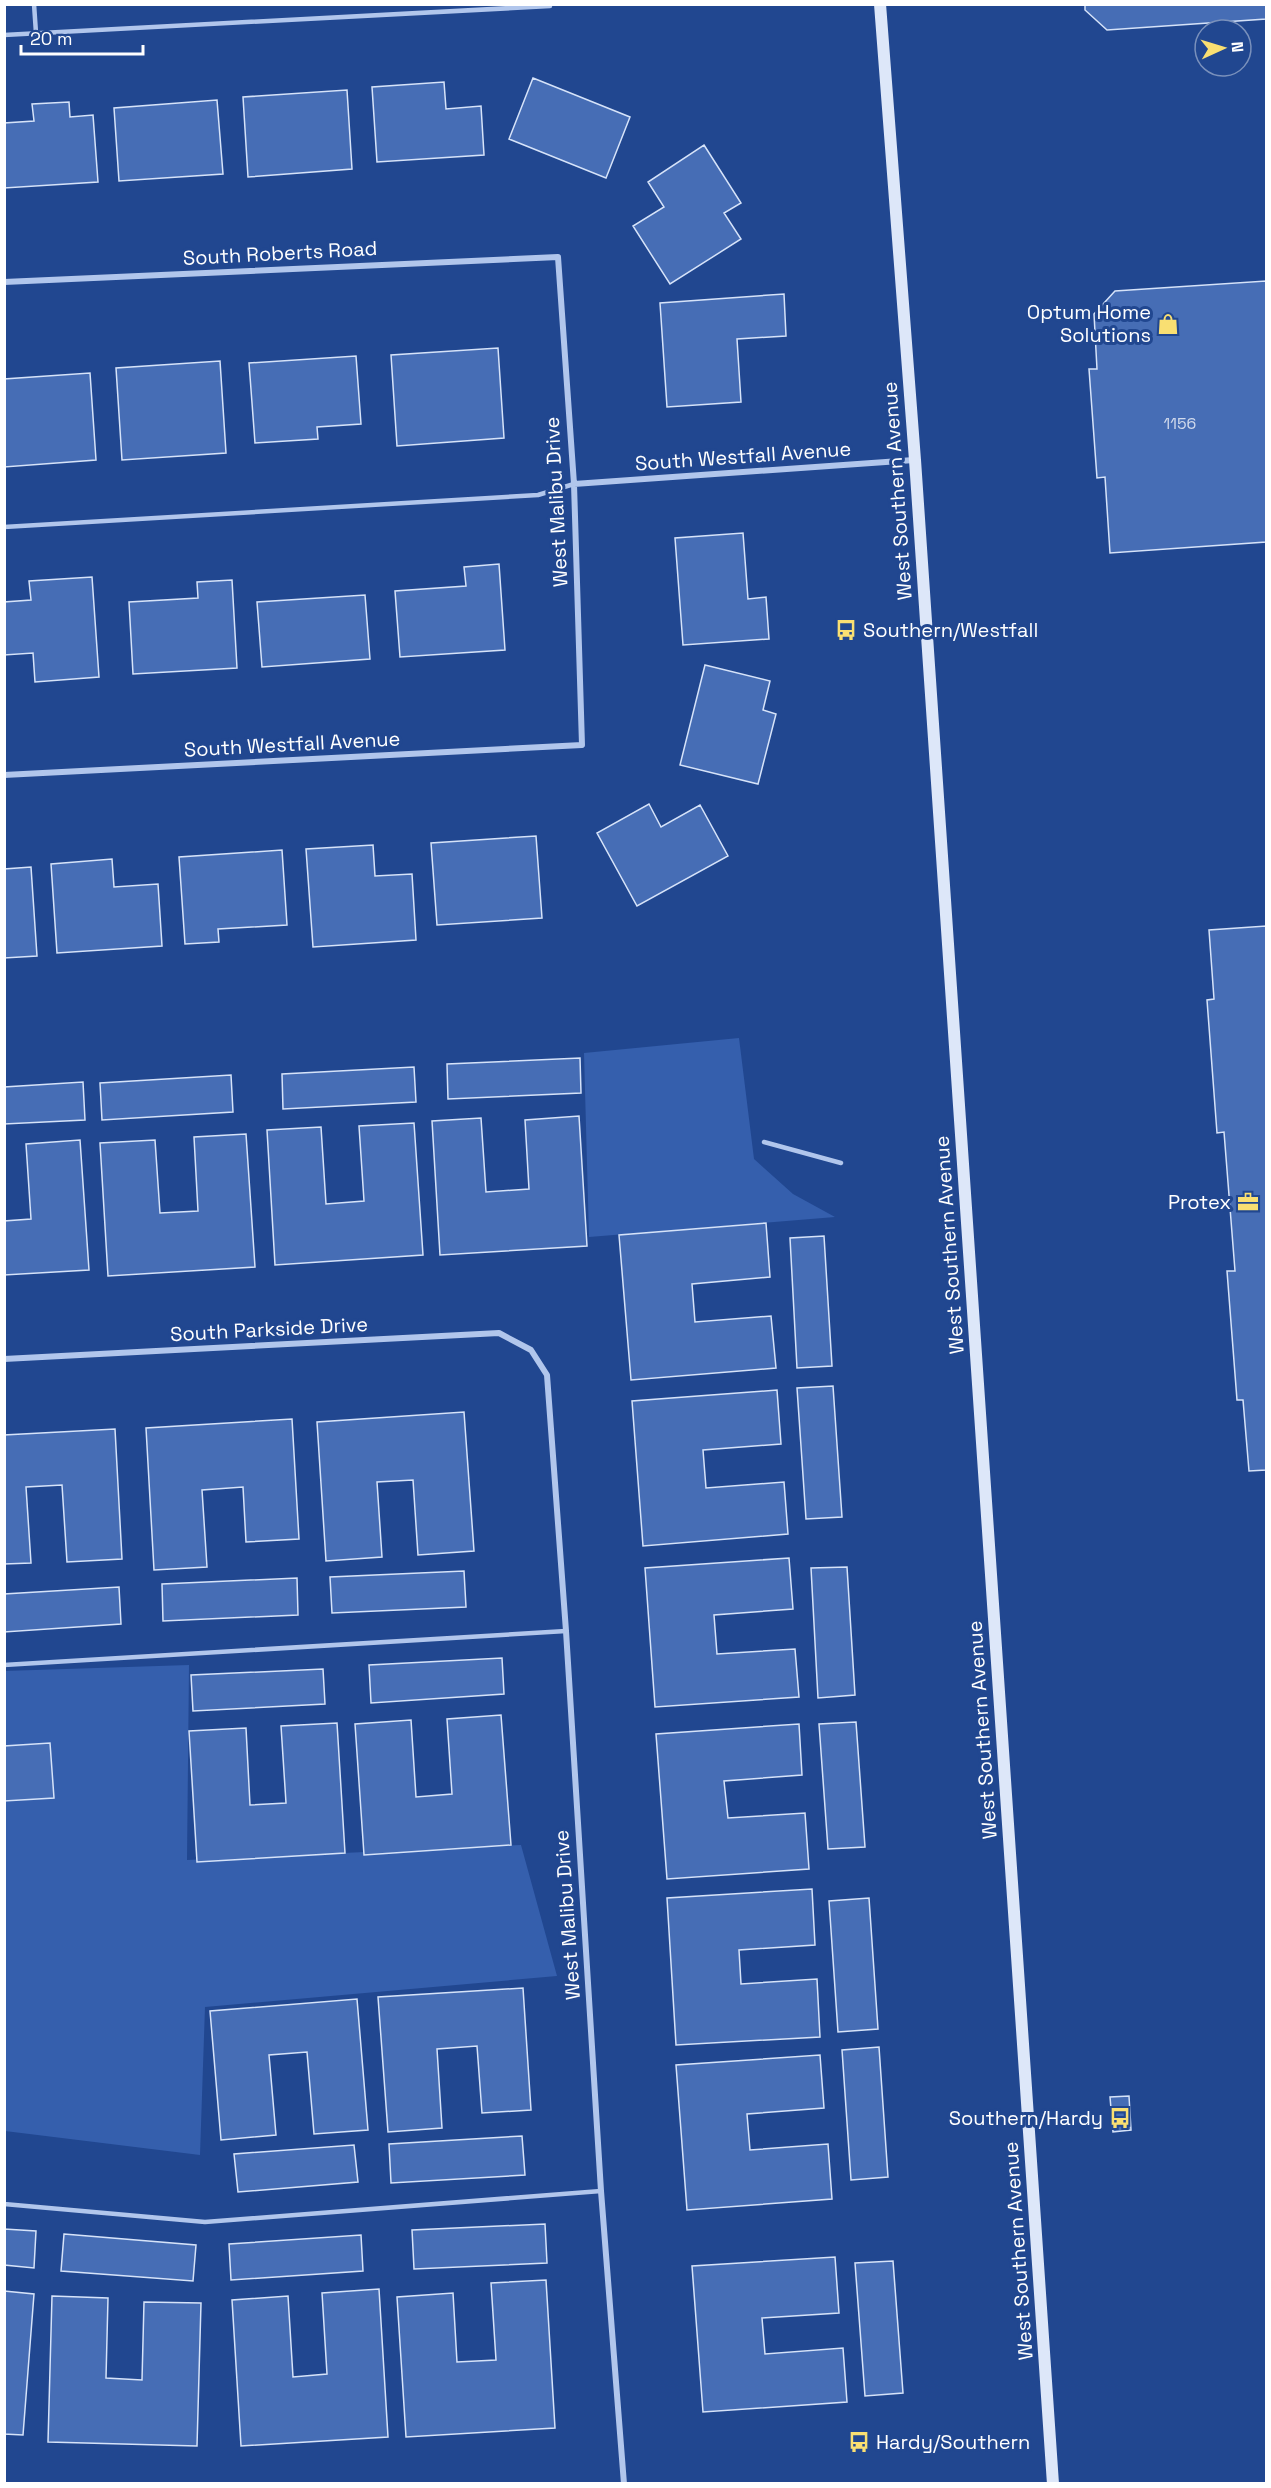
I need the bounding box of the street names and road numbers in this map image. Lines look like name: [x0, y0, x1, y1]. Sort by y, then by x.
street label: South Roberts Road: [182, 235, 378, 271]
street label: West Southern Avenue: [876, 381, 918, 601]
street label: West Malibu Drive: [539, 416, 573, 588]
street label: South Westfall Avenue: [634, 435, 852, 477]
street label: South Westfall Avenue: [183, 725, 401, 763]
street label: West Southern Avenue: [928, 1135, 970, 1355]
street label: South Parkside Drive: [169, 1311, 369, 1347]
street label: West Southern Avenue: [961, 1620, 1003, 1840]
street label: West Malibu Drive: [548, 1829, 586, 2001]
street label: West Southern Avenue: [997, 2141, 1039, 2361]

